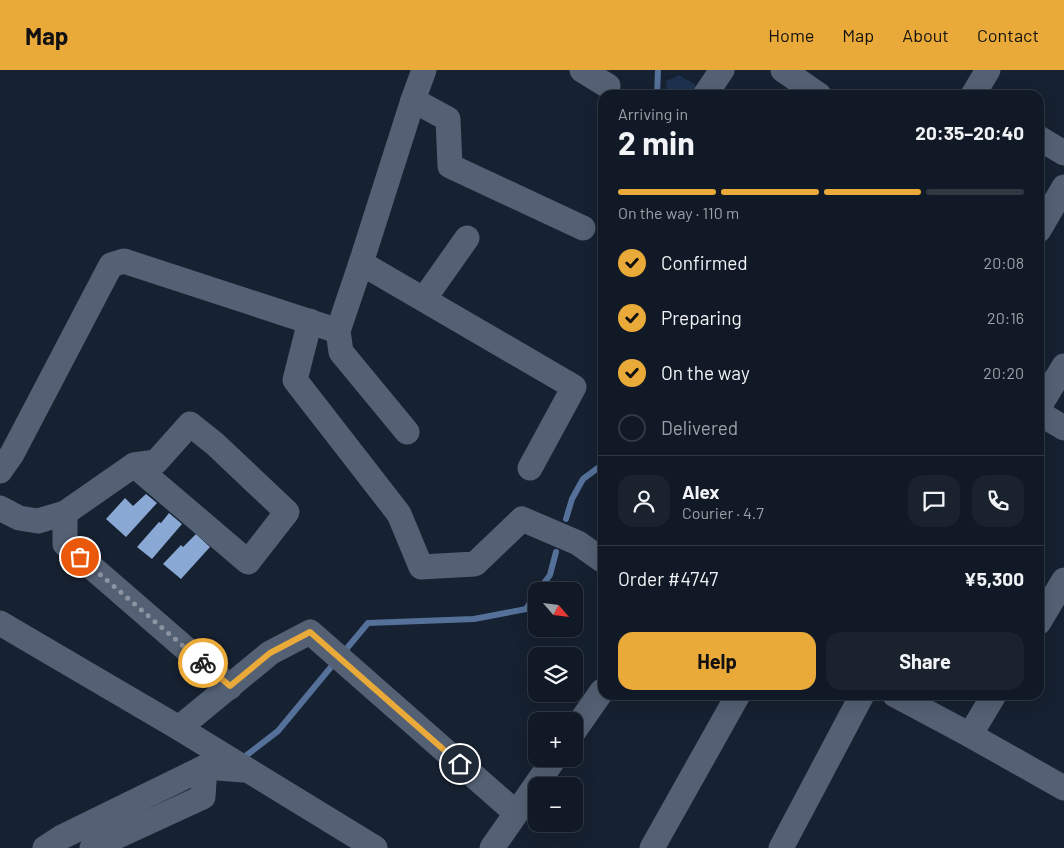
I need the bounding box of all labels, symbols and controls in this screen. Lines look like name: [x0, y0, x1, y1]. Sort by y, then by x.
text: Map: [25, 21, 68, 50]
text: Home: [768, 24, 814, 46]
text: Map: [842, 24, 874, 46]
text: About: [902, 24, 949, 46]
text: Contact: [977, 24, 1039, 46]
text: Arriving in: [618, 104, 688, 123]
text: 20:35–20:40: [915, 121, 1024, 144]
text: 2 min: [618, 123, 695, 161]
text: On the way · 110 m: [618, 203, 739, 222]
icon: check: [618, 249, 646, 277]
text: Confirmed: [661, 251, 748, 274]
text: 20:08: [984, 253, 1024, 272]
icon: check: [618, 304, 646, 332]
text: Preparing: [661, 306, 742, 329]
text: 20:16: [987, 308, 1024, 327]
icon: check: [618, 359, 646, 387]
text: On the way: [661, 361, 750, 384]
text: 20:20: [983, 363, 1024, 382]
text: Delivered: [661, 416, 738, 439]
button: person: [618, 475, 670, 527]
button: chat: [908, 475, 960, 527]
button: phone: [972, 475, 1024, 527]
text: Alex: [682, 480, 720, 503]
text: Courier · 4.7: [682, 503, 764, 522]
pin: [59, 536, 101, 578]
icon: bag: [66, 543, 94, 571]
text: Order #4747: [618, 567, 718, 590]
text: ¥5,300: [964, 567, 1024, 590]
north arrow: [528, 582, 582, 638]
map controls: [528, 582, 583, 832]
button: Help: [618, 632, 816, 690]
button: Share: [826, 632, 1024, 690]
courier: [178, 638, 228, 688]
button: layers: [528, 647, 583, 702]
icon: bike: [189, 649, 217, 677]
button: +: [528, 712, 583, 767]
pin: [439, 743, 481, 785]
icon: home: [446, 750, 474, 778]
button: −: [528, 777, 583, 832]

